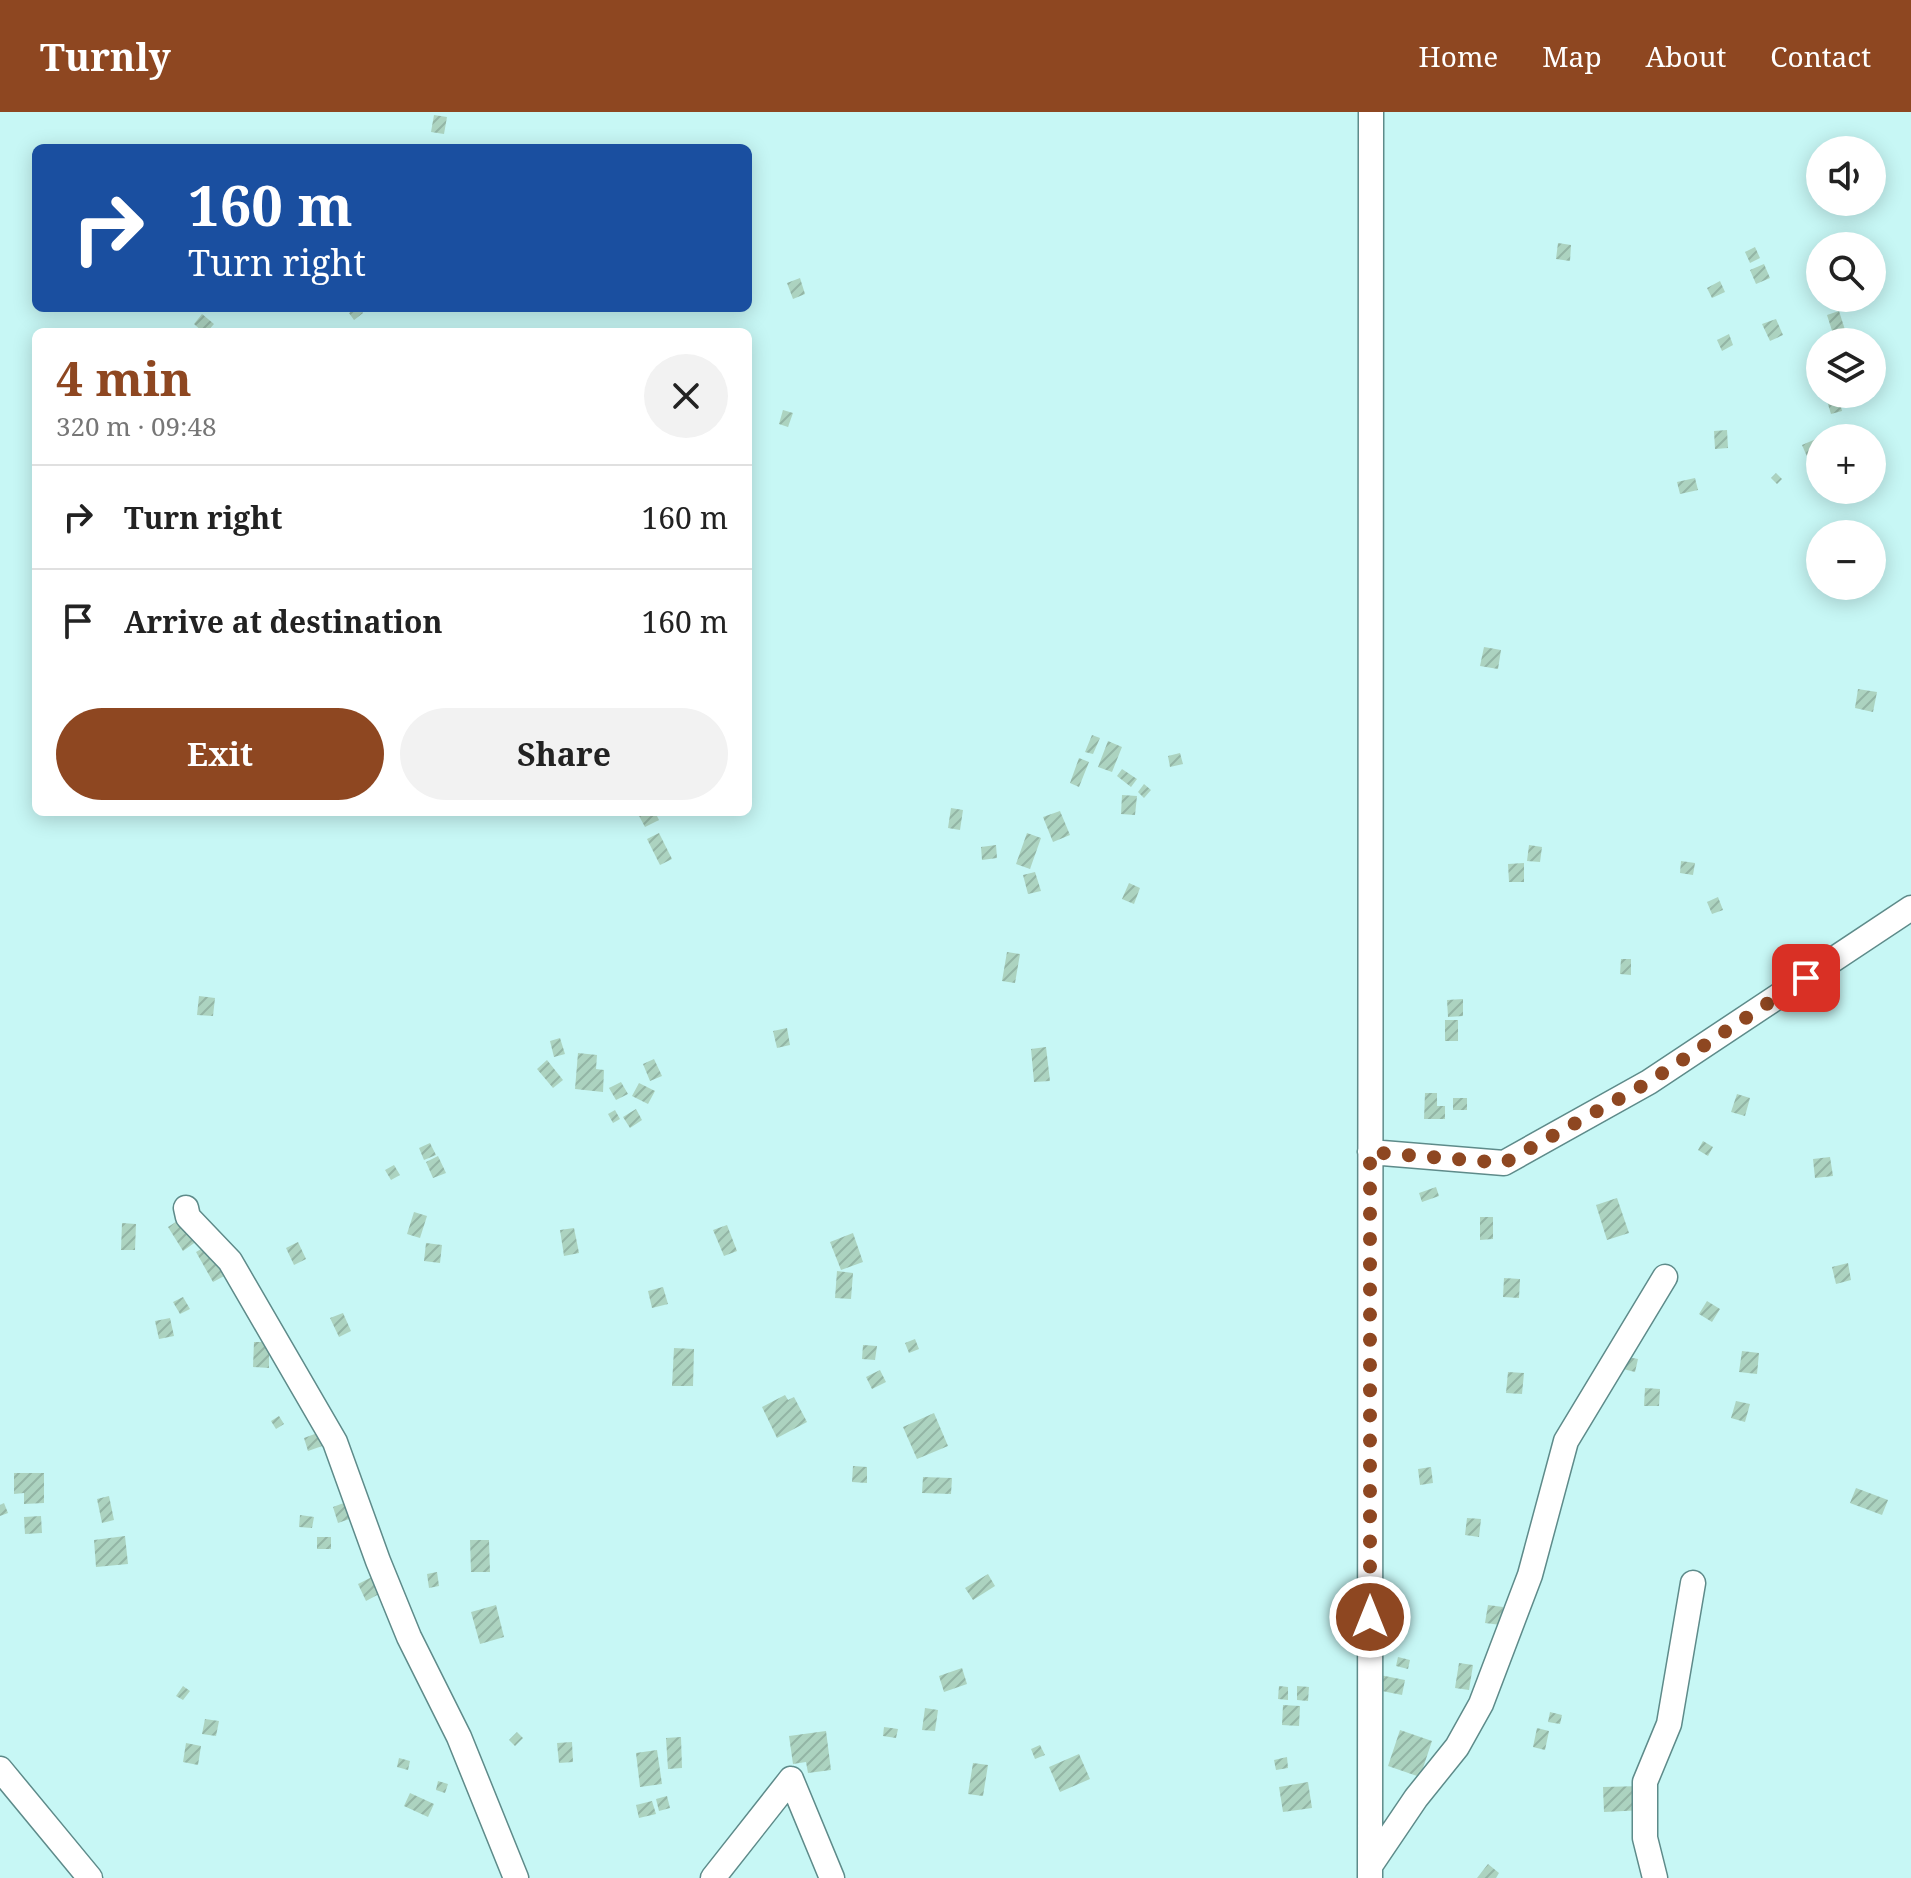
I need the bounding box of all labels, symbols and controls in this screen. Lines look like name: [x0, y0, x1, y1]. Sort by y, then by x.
text: Turnly: [40, 30, 171, 82]
text: Home: [1419, 37, 1498, 75]
text: Map: [1542, 37, 1602, 75]
text: About: [1646, 37, 1726, 75]
text: Contact: [1770, 37, 1871, 75]
map controls: [1806, 136, 1886, 600]
button: sound: [1806, 136, 1886, 216]
text: 160 m: [188, 166, 353, 242]
icon: right: [56, 176, 160, 280]
button: search: [1806, 232, 1886, 312]
text: Turn right: [188, 238, 366, 287]
button: layers: [1806, 328, 1886, 408]
text: 4 min: [56, 345, 192, 410]
button: close: [644, 354, 728, 438]
text: 320 m · 09:48: [56, 408, 217, 444]
button: +: [1806, 424, 1886, 504]
icon: right: [56, 495, 100, 539]
text: Turn right: [124, 497, 282, 538]
text: 160 m: [642, 497, 728, 538]
button: −: [1806, 520, 1886, 600]
icon: arrive: [56, 599, 100, 643]
text: Arrive at destination: [124, 601, 443, 642]
text: 160 m: [642, 601, 728, 642]
button: Exit: [56, 708, 384, 800]
button: Share: [400, 708, 728, 800]
pin: [1772, 944, 1840, 1012]
icon: arrive: [1784, 956, 1828, 1000]
position arrow: [1328, 1575, 1412, 1659]

